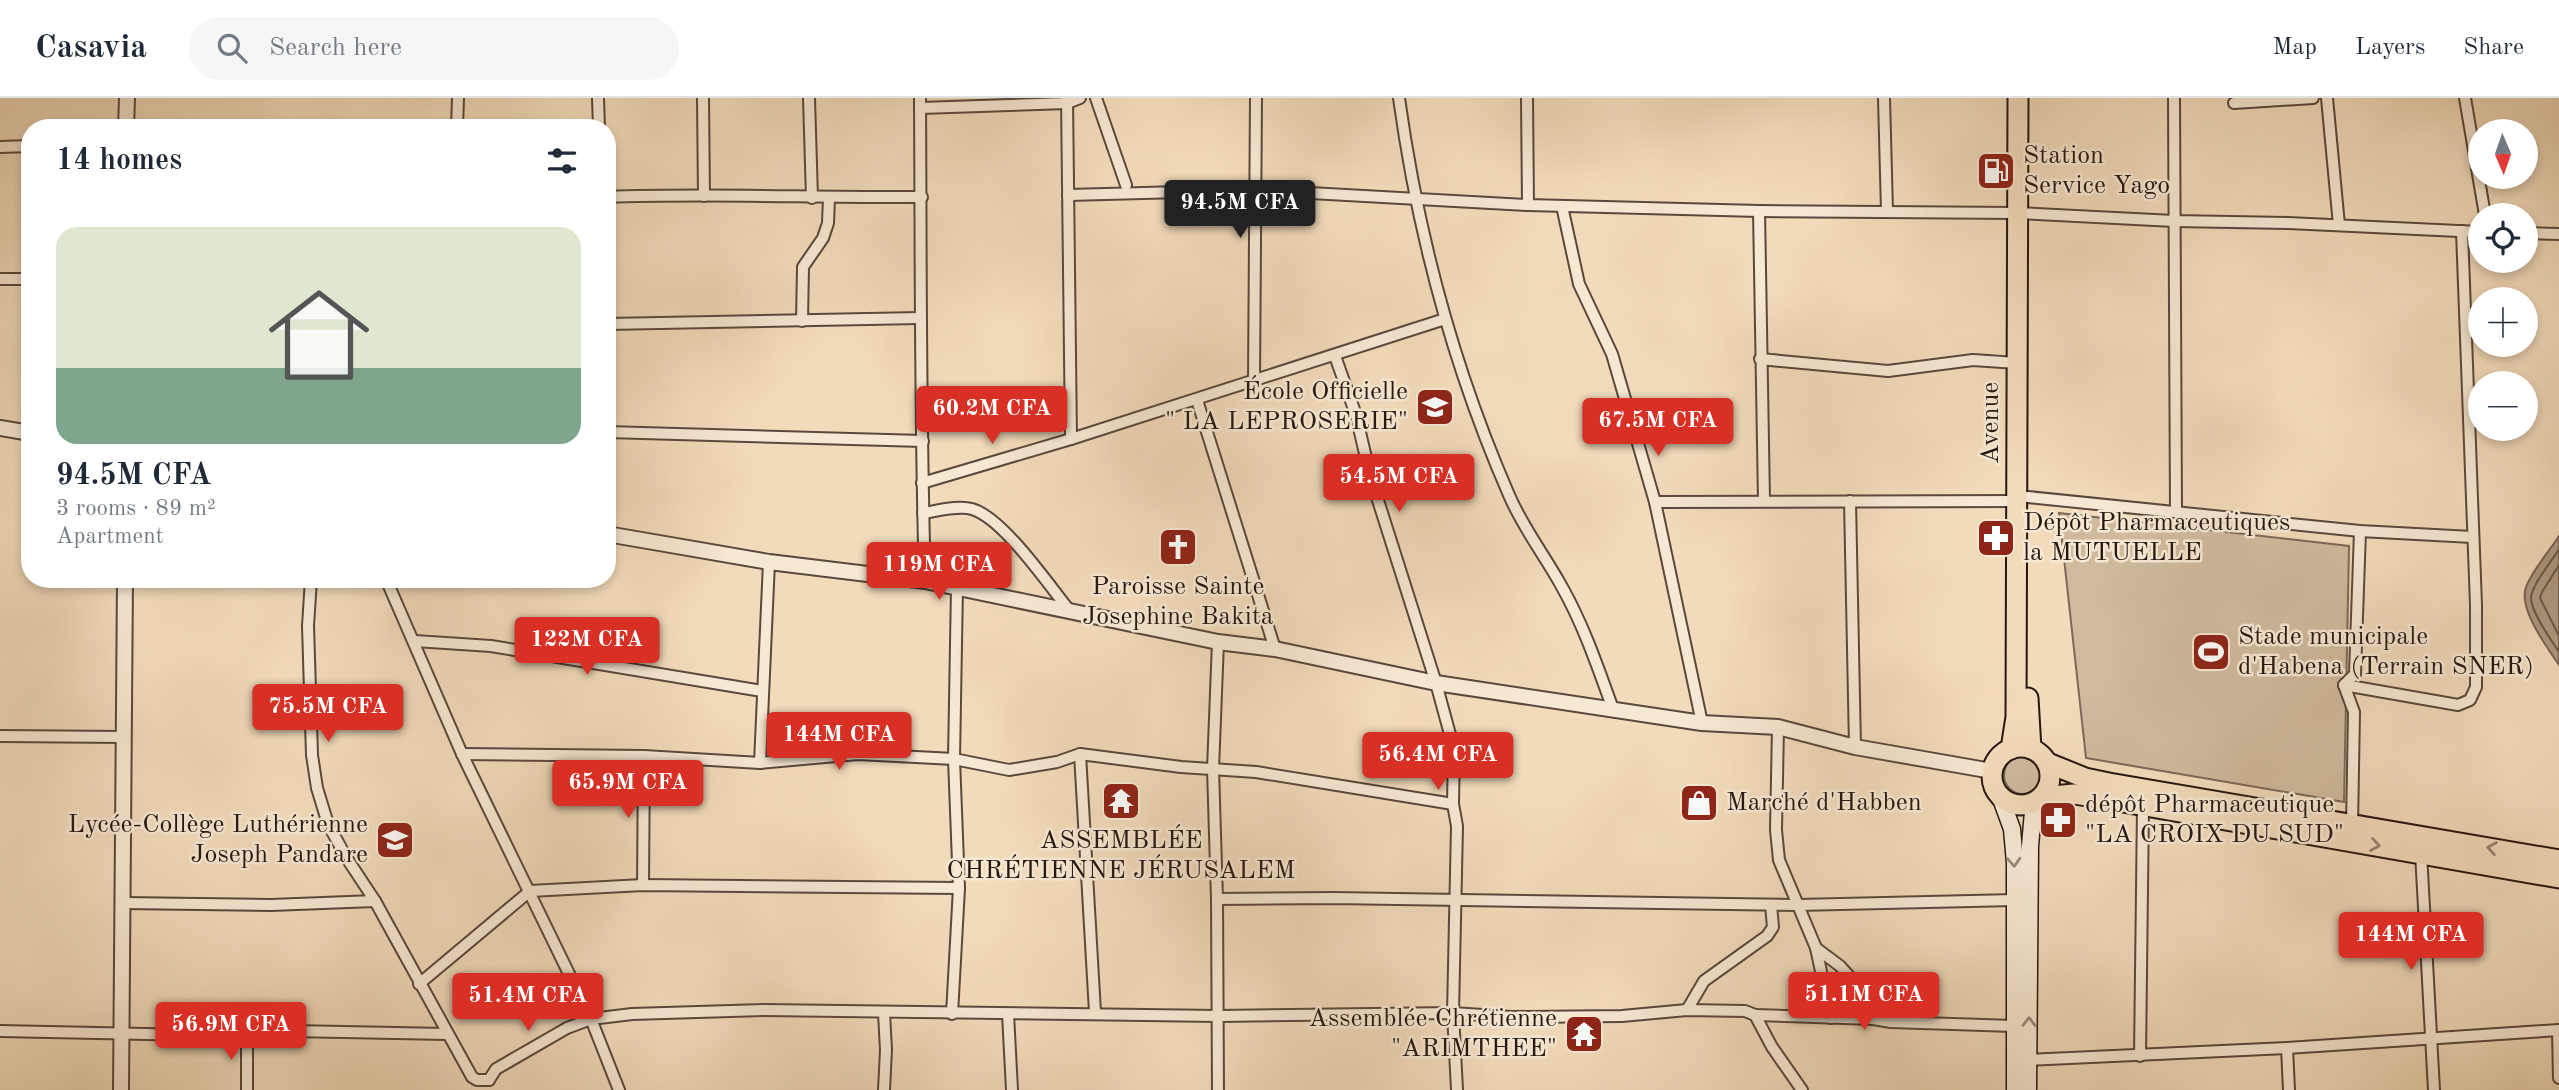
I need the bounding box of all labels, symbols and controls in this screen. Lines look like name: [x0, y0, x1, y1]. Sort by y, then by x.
search box: [189, 17, 679, 80]
icon: search: [213, 29, 251, 67]
text: Casavia: [35, 32, 147, 65]
text: Search here: [269, 35, 402, 61]
text: Map: [2273, 36, 2317, 60]
text: Layers: [2355, 36, 2425, 60]
text: Share: [2463, 36, 2524, 60]
north arrow: [2468, 119, 2538, 189]
map controls: [2468, 119, 2538, 441]
icon: filters: [543, 142, 581, 180]
place label: Station Service Yago: [2023, 143, 2170, 199]
text: 14 homes: [56, 146, 182, 176]
fuel station icon: Station Service Yago: [1975, 150, 2017, 192]
pin: 94.5M CFA: [1160, 180, 1320, 240]
text: 94.5M CFA: [1180, 191, 1300, 214]
button: locate: [2468, 203, 2538, 273]
icon: home: [256, 272, 382, 398]
button: +: [2468, 287, 2538, 357]
button: −: [2468, 371, 2538, 441]
place label: École Officielle " LA LEPROSERIE": [1165, 375, 1408, 435]
street label: Avenue: [1978, 382, 2004, 464]
pin: 60.2M CFA: [912, 386, 1072, 446]
school or university icon: École Officielle " LA LEPROSERIE": [1414, 386, 1456, 428]
text: 60.2M CFA: [932, 397, 1052, 420]
pin: 67.5M CFA: [1578, 398, 1738, 458]
text: 67.5M CFA: [1598, 409, 1718, 432]
pin: 54.5M CFA: [1319, 454, 1479, 514]
text: 94.5M CFA: [56, 461, 212, 491]
text: 54.5M CFA: [1339, 465, 1459, 488]
text: 3 rooms · 89 m²: [56, 497, 216, 520]
place label: Dépôt Pharmaceutiques la MUTUELLE: [2023, 510, 2290, 566]
pharmacy icon: Dépôt Pharmaceutiques la MUTUELLE: [1975, 517, 2017, 559]
text: Apartment: [56, 525, 164, 548]
church icon: Paroisse Sainte Josephine Bakita: [1157, 526, 1199, 568]
pin: 119M CFA: [867, 542, 1011, 602]
text: 119M CFA: [883, 553, 995, 576]
place label: Paroisse Sainte Josephine Bakita: [1082, 574, 1274, 630]
pin: 122M CFA: [515, 618, 659, 677]
place label: Stade municipale d'Habena (Terrain SNER): [2238, 624, 2534, 680]
text: 122M CFA: [531, 628, 643, 651]
sports icon: Stade municipale d'Habena (Terrain SNER): [2190, 631, 2232, 673]
pin: 75.5M CFA: [248, 684, 408, 744]
text: 75.5M CFA: [268, 695, 388, 718]
pin: 144M CFA: [767, 712, 911, 772]
text: 144M CFA: [783, 723, 895, 746]
pin: 56.4M CFA: [1358, 732, 1518, 792]
text: 56.4M CFA: [1378, 743, 1498, 766]
pin: 65.9M CFA: [548, 760, 708, 820]
text: 65.9M CFA: [568, 771, 688, 794]
temple icon: ASSEMBLÉE CHRÉTIENNE JÉRUSALEM: [1100, 780, 1142, 822]
shop icon: Marché d'Habben: [1678, 782, 1720, 824]
place label: Marché d'Habben: [1726, 790, 1922, 816]
place label: dépôt Pharmaceutique "LA CROIX DU SUD": [2085, 792, 2344, 848]
pharmacy icon: dépôt Pharmaceutique "LA CROIX DU SUD": [2037, 799, 2079, 841]
place label: Lycée-Collège Luthérienne Joseph Pandare: [67, 812, 368, 868]
school or university icon: Lycée-Collège Luthérienne Joseph Pandare: [374, 819, 416, 861]
place label: ASSEMBLÉE CHRÉTIENNE JÉRUSALEM: [947, 824, 1295, 884]
one-way arrow: [2369, 837, 2381, 852]
one-way arrow: [2486, 842, 2498, 857]
one-way arrow: [2007, 857, 2022, 868]
pin: 144M CFA: [2339, 912, 2483, 972]
text: 144M CFA: [2355, 923, 2467, 946]
pin: 51.1M CFA: [1784, 972, 1944, 1032]
pin: 51.4M CFA: [448, 974, 608, 1033]
text: 51.1M CFA: [1804, 983, 1924, 1006]
text: 51.4M CFA: [468, 984, 588, 1007]
pin: 56.9M CFA: [151, 1002, 311, 1062]
place label: Assemblée Chrétienne "ARIMTHEE": [1308, 1006, 1557, 1062]
text: 56.9M CFA: [171, 1013, 291, 1036]
temple icon: Assemblée Chrétienne "ARIMTHEE": [1563, 1013, 1605, 1055]
one-way arrow: [2022, 1016, 2037, 1027]

